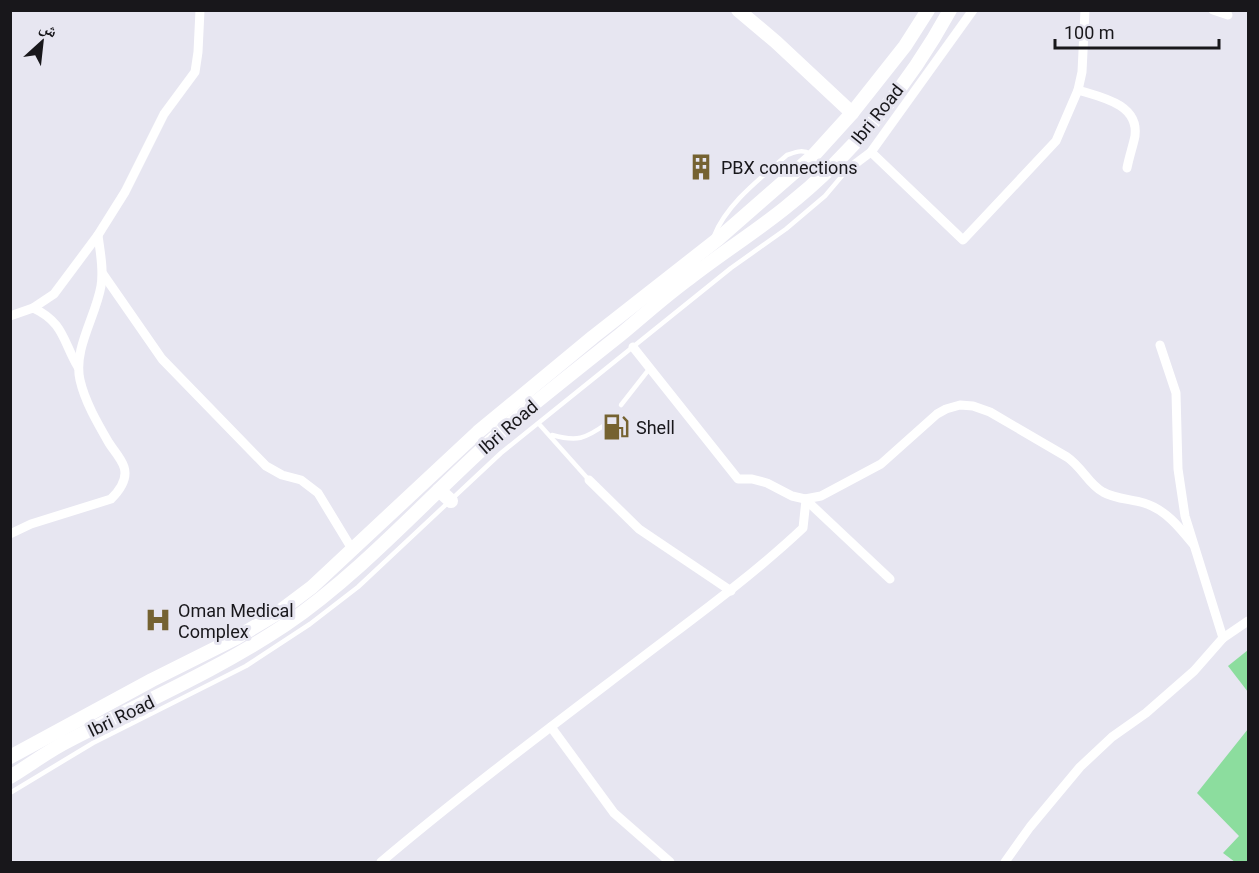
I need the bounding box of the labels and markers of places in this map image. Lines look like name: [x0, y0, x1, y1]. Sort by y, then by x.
building icon: PBX connections: [686, 152, 716, 182]
place label: PBX connections: [721, 157, 858, 178]
fuel station icon: Shell: [601, 412, 631, 442]
place label: Shell: [636, 417, 675, 438]
place label: Oman Medical Complex: [178, 600, 294, 642]
hospital icon: Oman Medical Complex: [143, 605, 173, 635]

